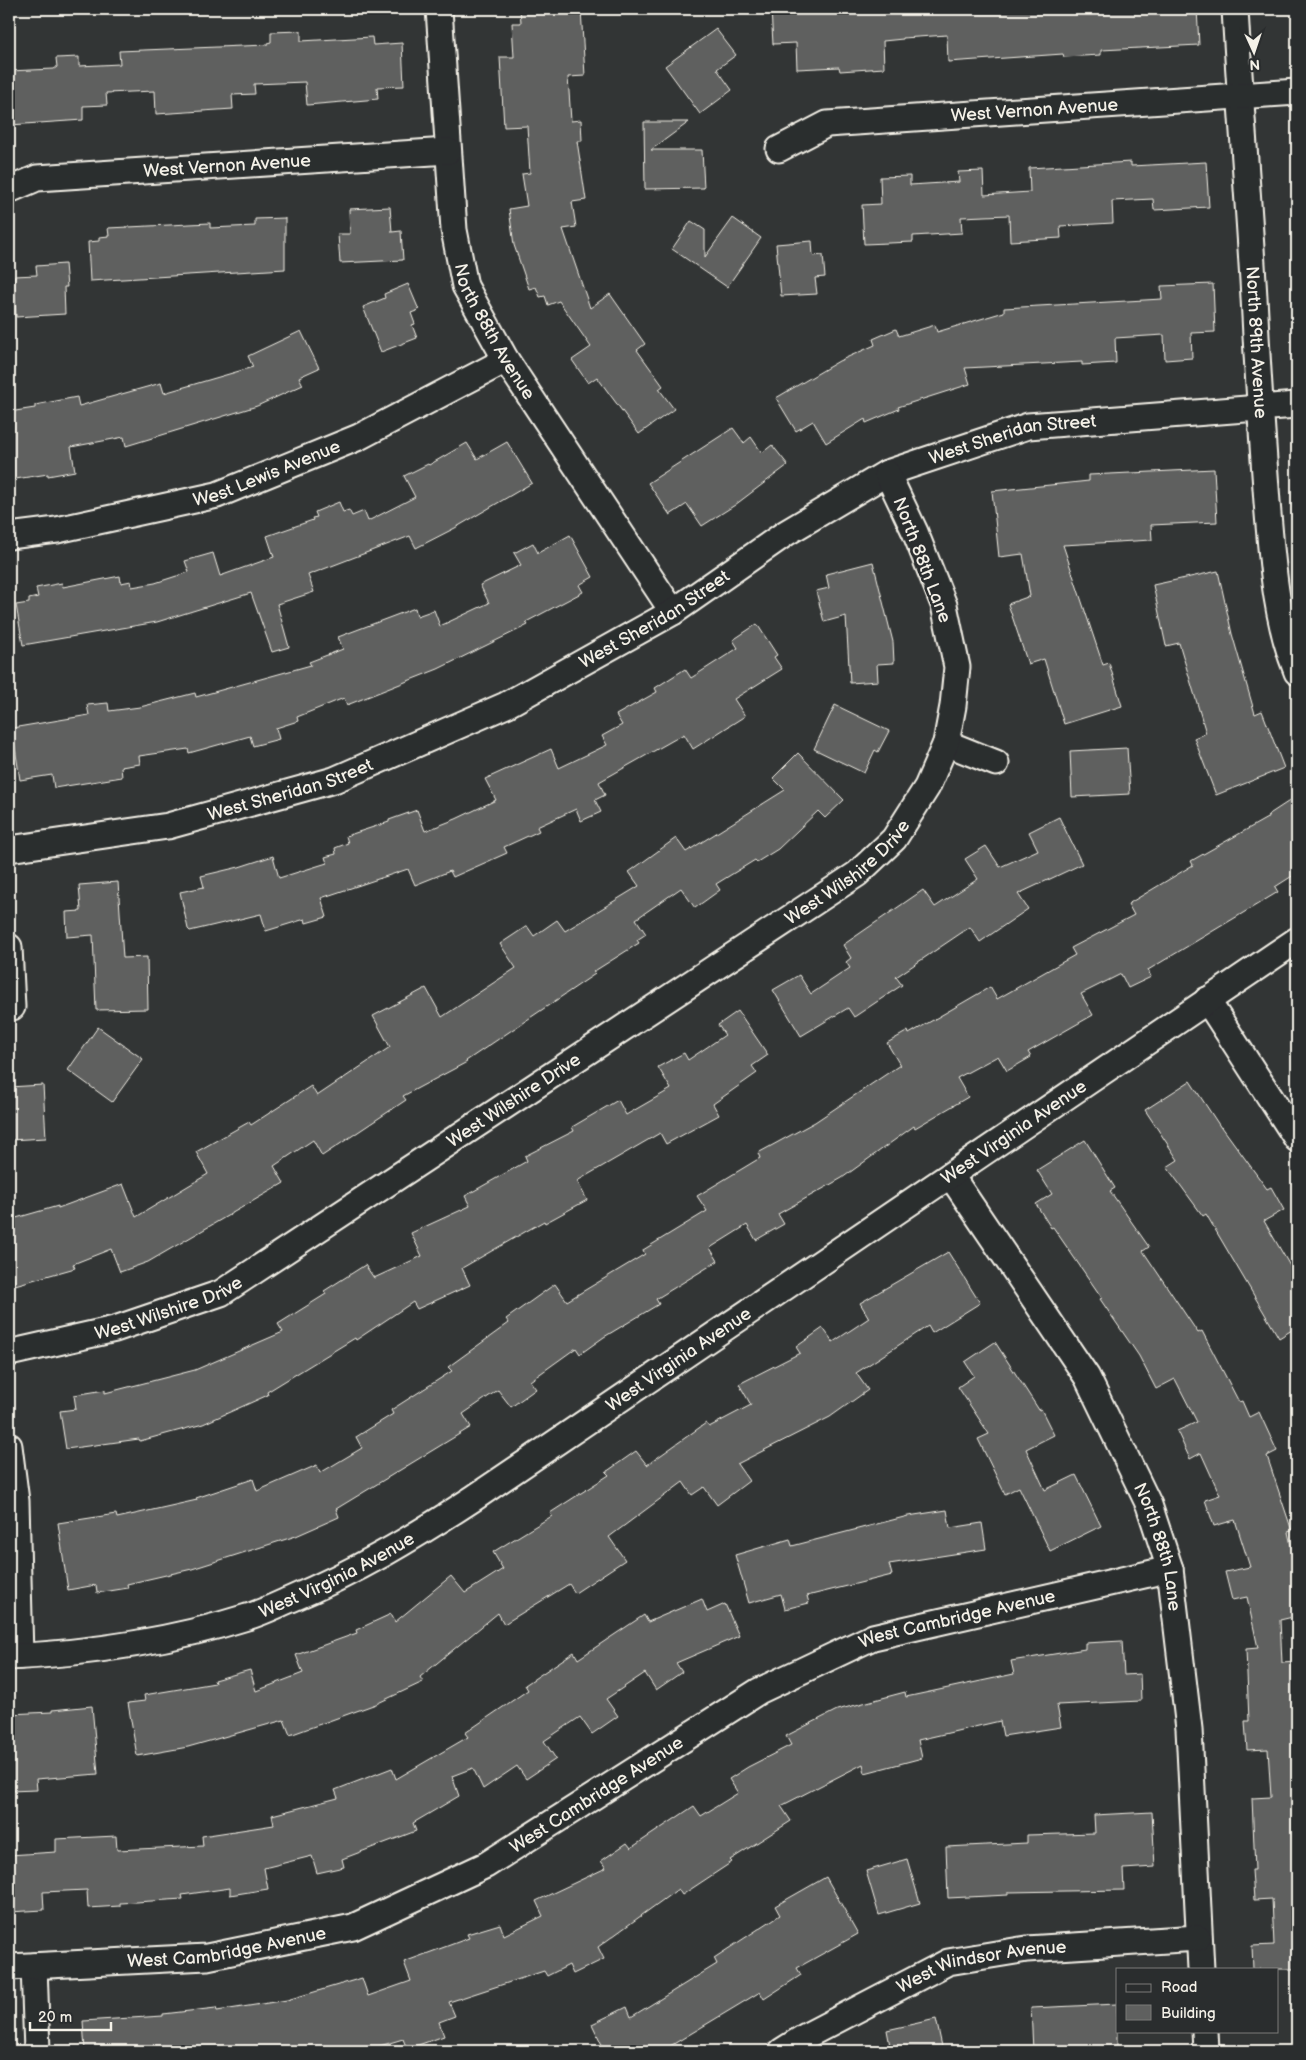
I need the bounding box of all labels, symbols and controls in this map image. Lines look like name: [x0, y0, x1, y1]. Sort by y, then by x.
north arrow: [1228, 28, 1278, 78]
text: N: [1249, 56, 1260, 73]
street label: West Vernon Avenue: [950, 94, 1119, 126]
street label: West Vernon Avenue: [143, 150, 312, 181]
street label: North 88th Avenue: [450, 261, 540, 404]
street label: North 89th Avenue: [1242, 265, 1272, 419]
street label: West Sheridan Street: [926, 410, 1097, 469]
street label: West Lewis Avenue: [191, 435, 344, 510]
street label: North 88th Lane: [888, 494, 956, 626]
street label: West Sheridan Street: [576, 565, 734, 673]
street label: West Sheridan Street: [205, 754, 376, 825]
street label: West Wilshire Drive: [781, 816, 914, 929]
street label: West Wilshire Drive: [443, 1048, 585, 1152]
street label: West Virginia Avenue: [937, 1075, 1091, 1189]
street label: West Wilshire Drive: [93, 1271, 246, 1344]
street label: West Virginia Avenue: [602, 1303, 755, 1416]
street label: North 88th Lane: [1129, 1479, 1185, 1613]
street label: West Virginia Avenue: [256, 1528, 418, 1622]
street label: West Cambridge Avenue: [855, 1585, 1058, 1653]
street label: West Cambridge Avenue: [506, 1732, 687, 1858]
street label: West Cambridge Avenue: [127, 1922, 328, 1972]
street label: West Windsor Avenue: [893, 1936, 1067, 1997]
legend: [1116, 1968, 1278, 2032]
text: Road: [1161, 1978, 1197, 1997]
scale bar: [30, 2000, 111, 2032]
text: Building: [1161, 2004, 1216, 2023]
text: 20 m: [38, 2008, 72, 2027]

